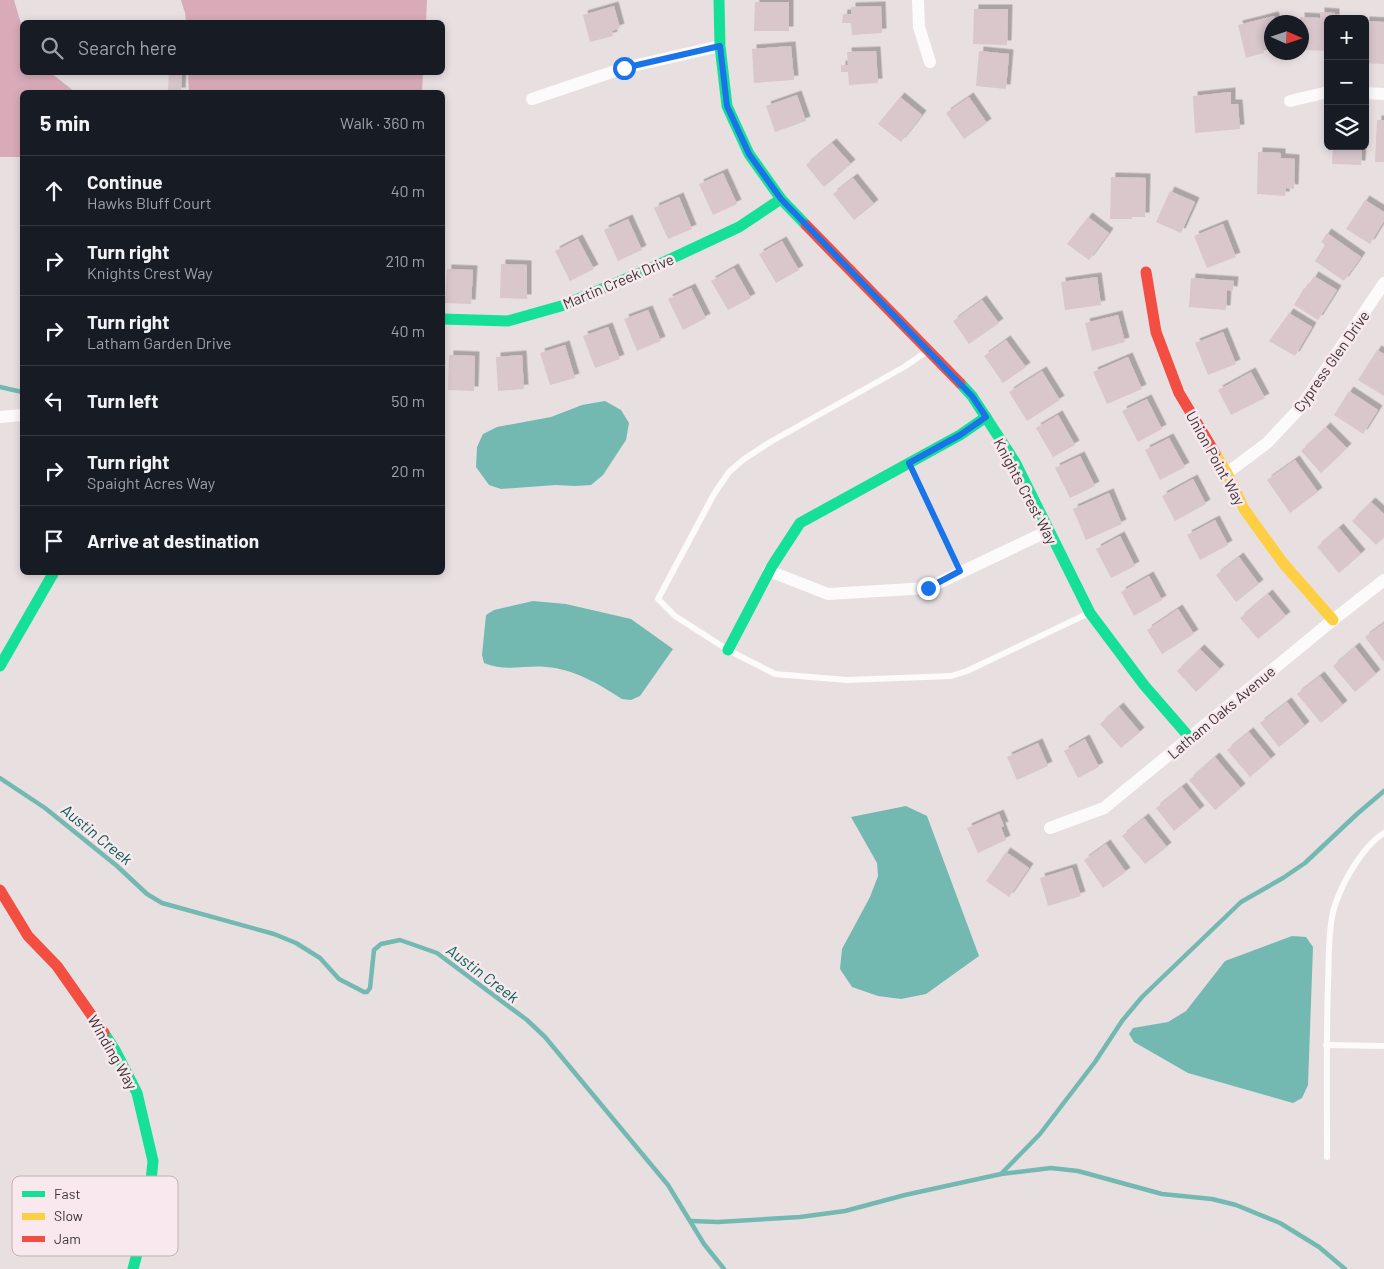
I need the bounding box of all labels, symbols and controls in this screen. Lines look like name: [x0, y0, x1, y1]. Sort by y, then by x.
north arrow: [1264, 15, 1309, 60]
map controls: [1324, 15, 1369, 150]
button: +: [1324, 15, 1369, 60]
search box: [20, 20, 445, 75]
icon: search: [38, 34, 66, 62]
text: Search here: [78, 36, 177, 59]
route start: [613, 57, 636, 80]
button: −: [1324, 60, 1369, 105]
button: layers: [1324, 105, 1369, 150]
text: 5 min: [40, 110, 90, 135]
text: Walk · 360 m: [340, 113, 425, 132]
text: Continue: [87, 170, 163, 193]
icon: ahead: [40, 177, 68, 205]
text: 40 m: [391, 181, 425, 200]
text: Hawks Bluff Court: [87, 193, 212, 212]
text: Turn right: [87, 240, 169, 263]
icon: right: [40, 247, 68, 275]
street label: Martin Creek Drive: [560, 249, 676, 313]
text: 210 m: [386, 251, 425, 270]
text: Knights Crest Way: [87, 263, 213, 282]
street label: Cypress Glen Drive: [1289, 307, 1373, 415]
text: Turn right: [87, 310, 169, 333]
icon: right: [40, 317, 68, 345]
text: 40 m: [391, 321, 425, 340]
text: Latham Garden Drive: [87, 333, 232, 352]
icon: left: [40, 387, 68, 415]
text: Turn left: [87, 389, 158, 412]
text: 50 m: [391, 391, 425, 410]
street label: Union Point Way: [1183, 408, 1249, 508]
street label: Knights Crest Way: [990, 435, 1062, 547]
text: Turn right: [87, 450, 169, 473]
icon: right: [40, 457, 68, 485]
text: 20 m: [391, 461, 425, 480]
text: Spaight Acres Way: [87, 473, 215, 492]
icon: arrive: [40, 527, 68, 555]
text: Arrive at destination: [87, 529, 259, 552]
route end: [917, 577, 940, 600]
street label: Latham Oaks Avenue: [1164, 662, 1278, 762]
water label: Austin Creek: [58, 800, 136, 868]
water label: Austin Creek: [443, 940, 523, 1006]
street label: Winding Way: [84, 1012, 142, 1093]
legend: [12, 1176, 178, 1256]
text: Fast: [54, 1185, 80, 1202]
text: Slow: [54, 1207, 83, 1224]
text: Jam: [54, 1230, 81, 1247]

